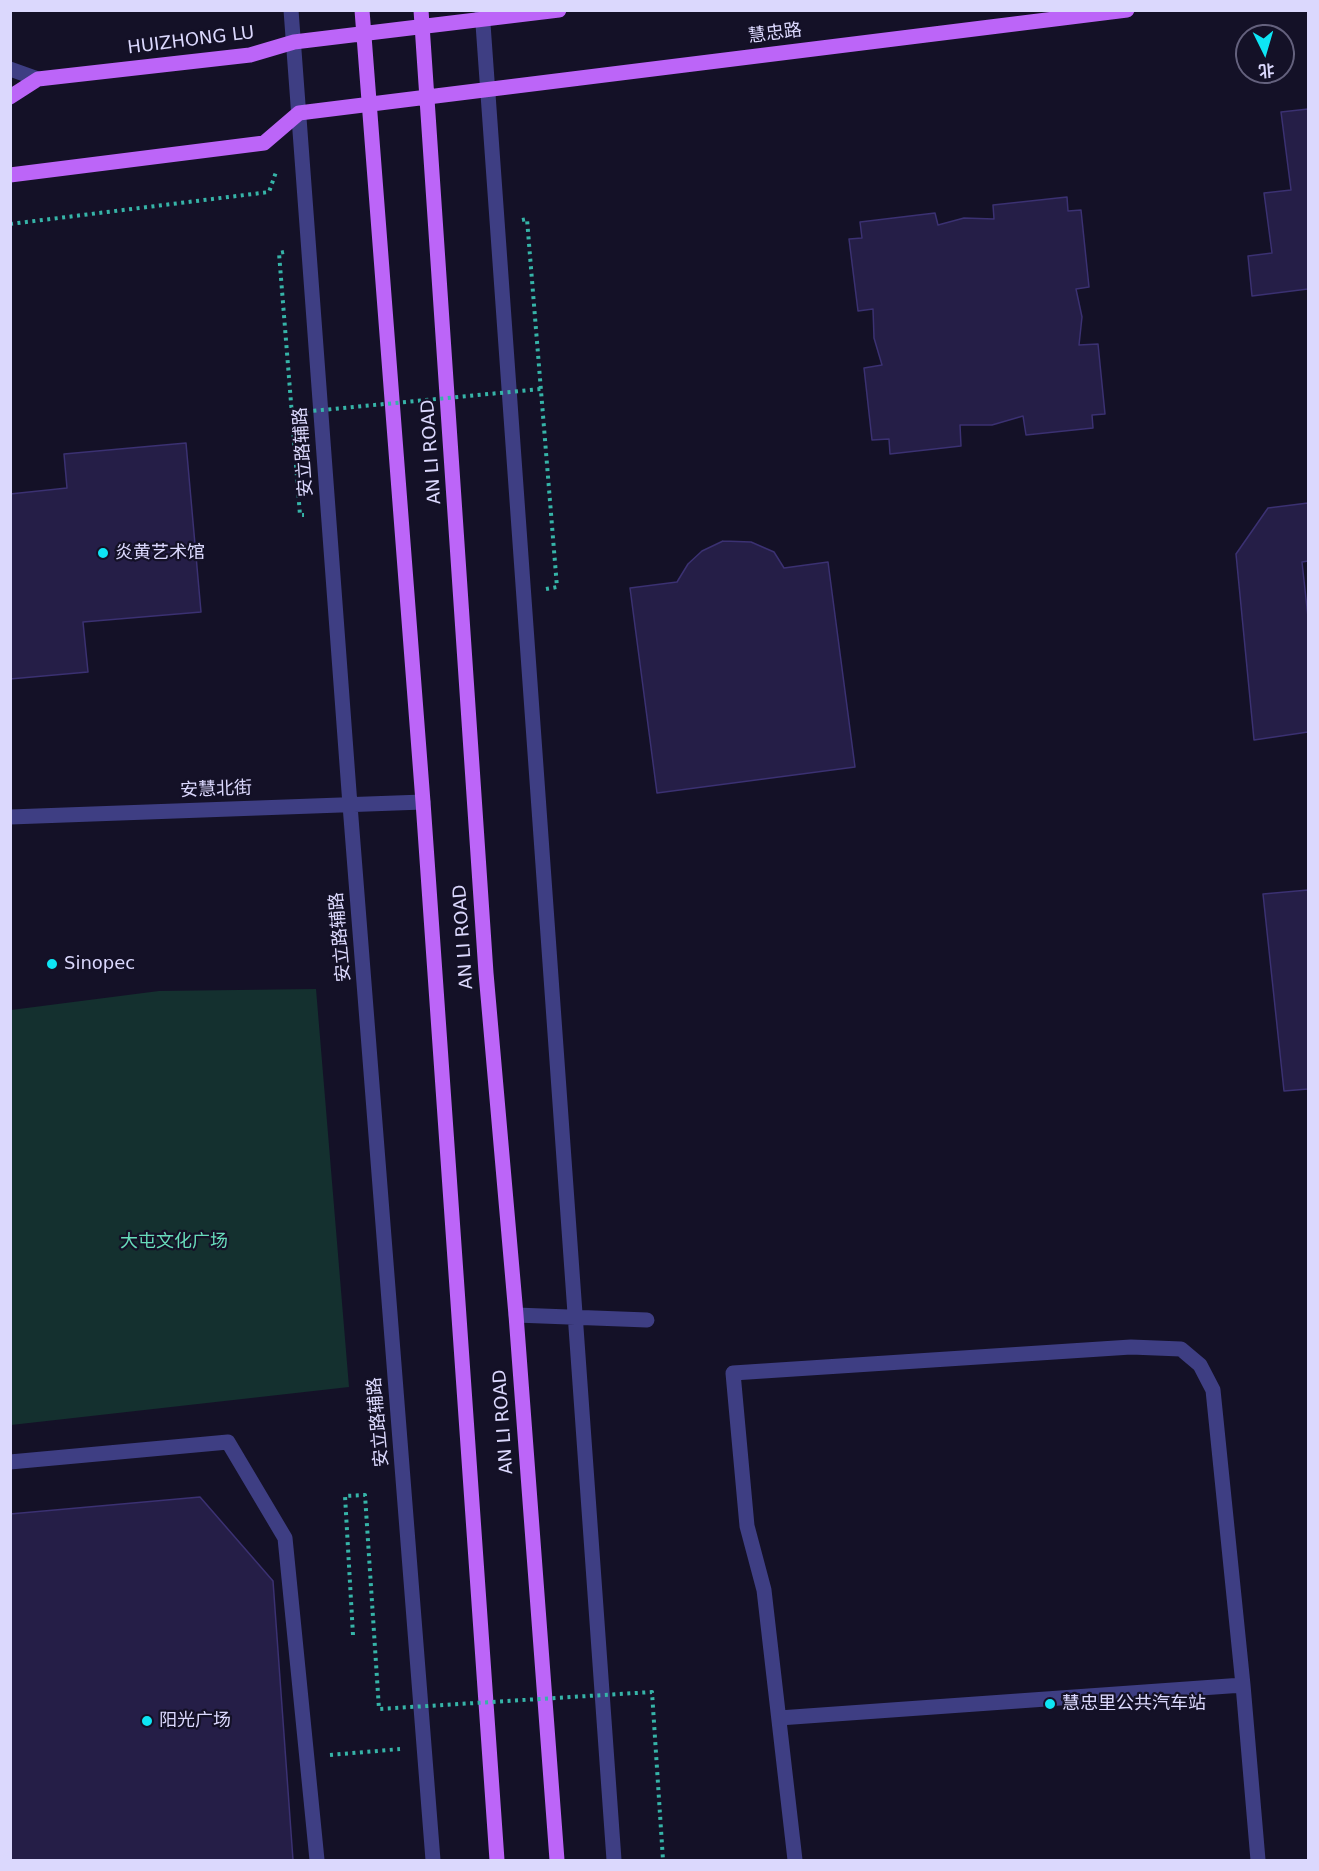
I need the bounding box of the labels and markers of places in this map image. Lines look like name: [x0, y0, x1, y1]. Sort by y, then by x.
place label: 炎黄艺术馆: [115, 542, 205, 564]
marker: 炎黄艺术馆: [96, 546, 110, 560]
place label: Sinopec: [64, 953, 135, 975]
marker: Sinopec: [45, 957, 59, 971]
place label: 慧忠里公共汽车站: [1062, 1693, 1206, 1715]
marker: 慧忠里公共汽车站: [1043, 1697, 1057, 1711]
place label: 阳光广场: [159, 1710, 231, 1732]
marker: 阳光广场: [140, 1714, 154, 1728]

